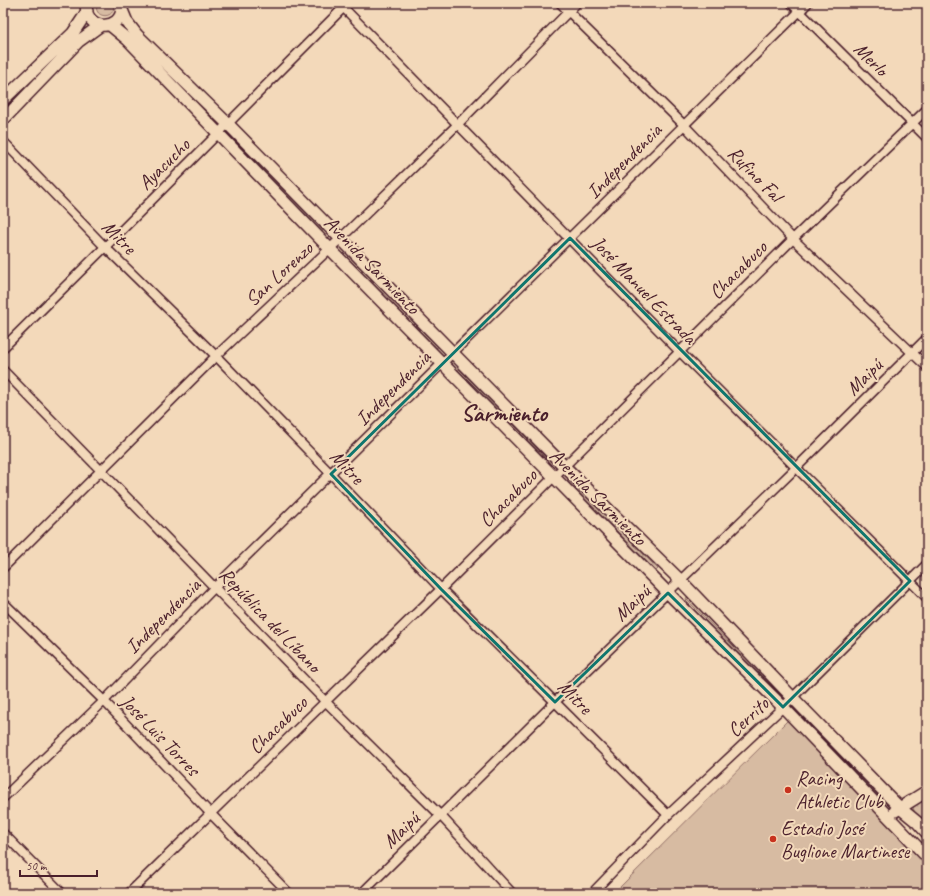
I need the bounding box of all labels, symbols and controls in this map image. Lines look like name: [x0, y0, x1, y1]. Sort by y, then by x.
street label: Merlo: [849, 37, 895, 83]
street label: Independencia: [581, 117, 668, 204]
street label: Ayacucho: [133, 132, 196, 195]
street label: Rufino Fal: [722, 141, 790, 210]
street label: Avenida Sarmiento: [319, 211, 426, 320]
street label: Mitre: [96, 214, 143, 261]
street label: José Manuel Estrada: [585, 230, 703, 351]
street label: Chacabuco: [703, 235, 773, 305]
street label: San Lorenzo: [240, 236, 319, 312]
street label: Independencia: [350, 344, 437, 431]
street label: Maipú: [840, 352, 889, 401]
district label: Sarmiento: [461, 398, 549, 428]
street label: Avenida Sarmiento: [544, 443, 653, 552]
street label: Mitre: [325, 444, 370, 491]
street label: Chacabuco: [473, 463, 543, 533]
street label: República del Líbano: [214, 562, 328, 679]
street label: Independencia: [120, 572, 207, 659]
street label: Maipú: [608, 578, 657, 627]
street label: Mitre: [552, 674, 599, 721]
street label: José Luis Torres: [114, 688, 207, 783]
street label: Chacabuco: [243, 690, 314, 759]
street label: Cerrito: [722, 691, 775, 742]
place label: Racing Athletic Club: [796, 766, 884, 814]
marker: Racing Athletic Club: [783, 785, 793, 795]
street label: Maipú: [377, 805, 426, 854]
place label: Estadio José Buglione Martinese: [781, 816, 911, 864]
marker: Estadio José Buglione Martinese: [768, 834, 778, 844]
scale bar: [20, 852, 97, 878]
text: 50 m: [26, 858, 48, 874]

